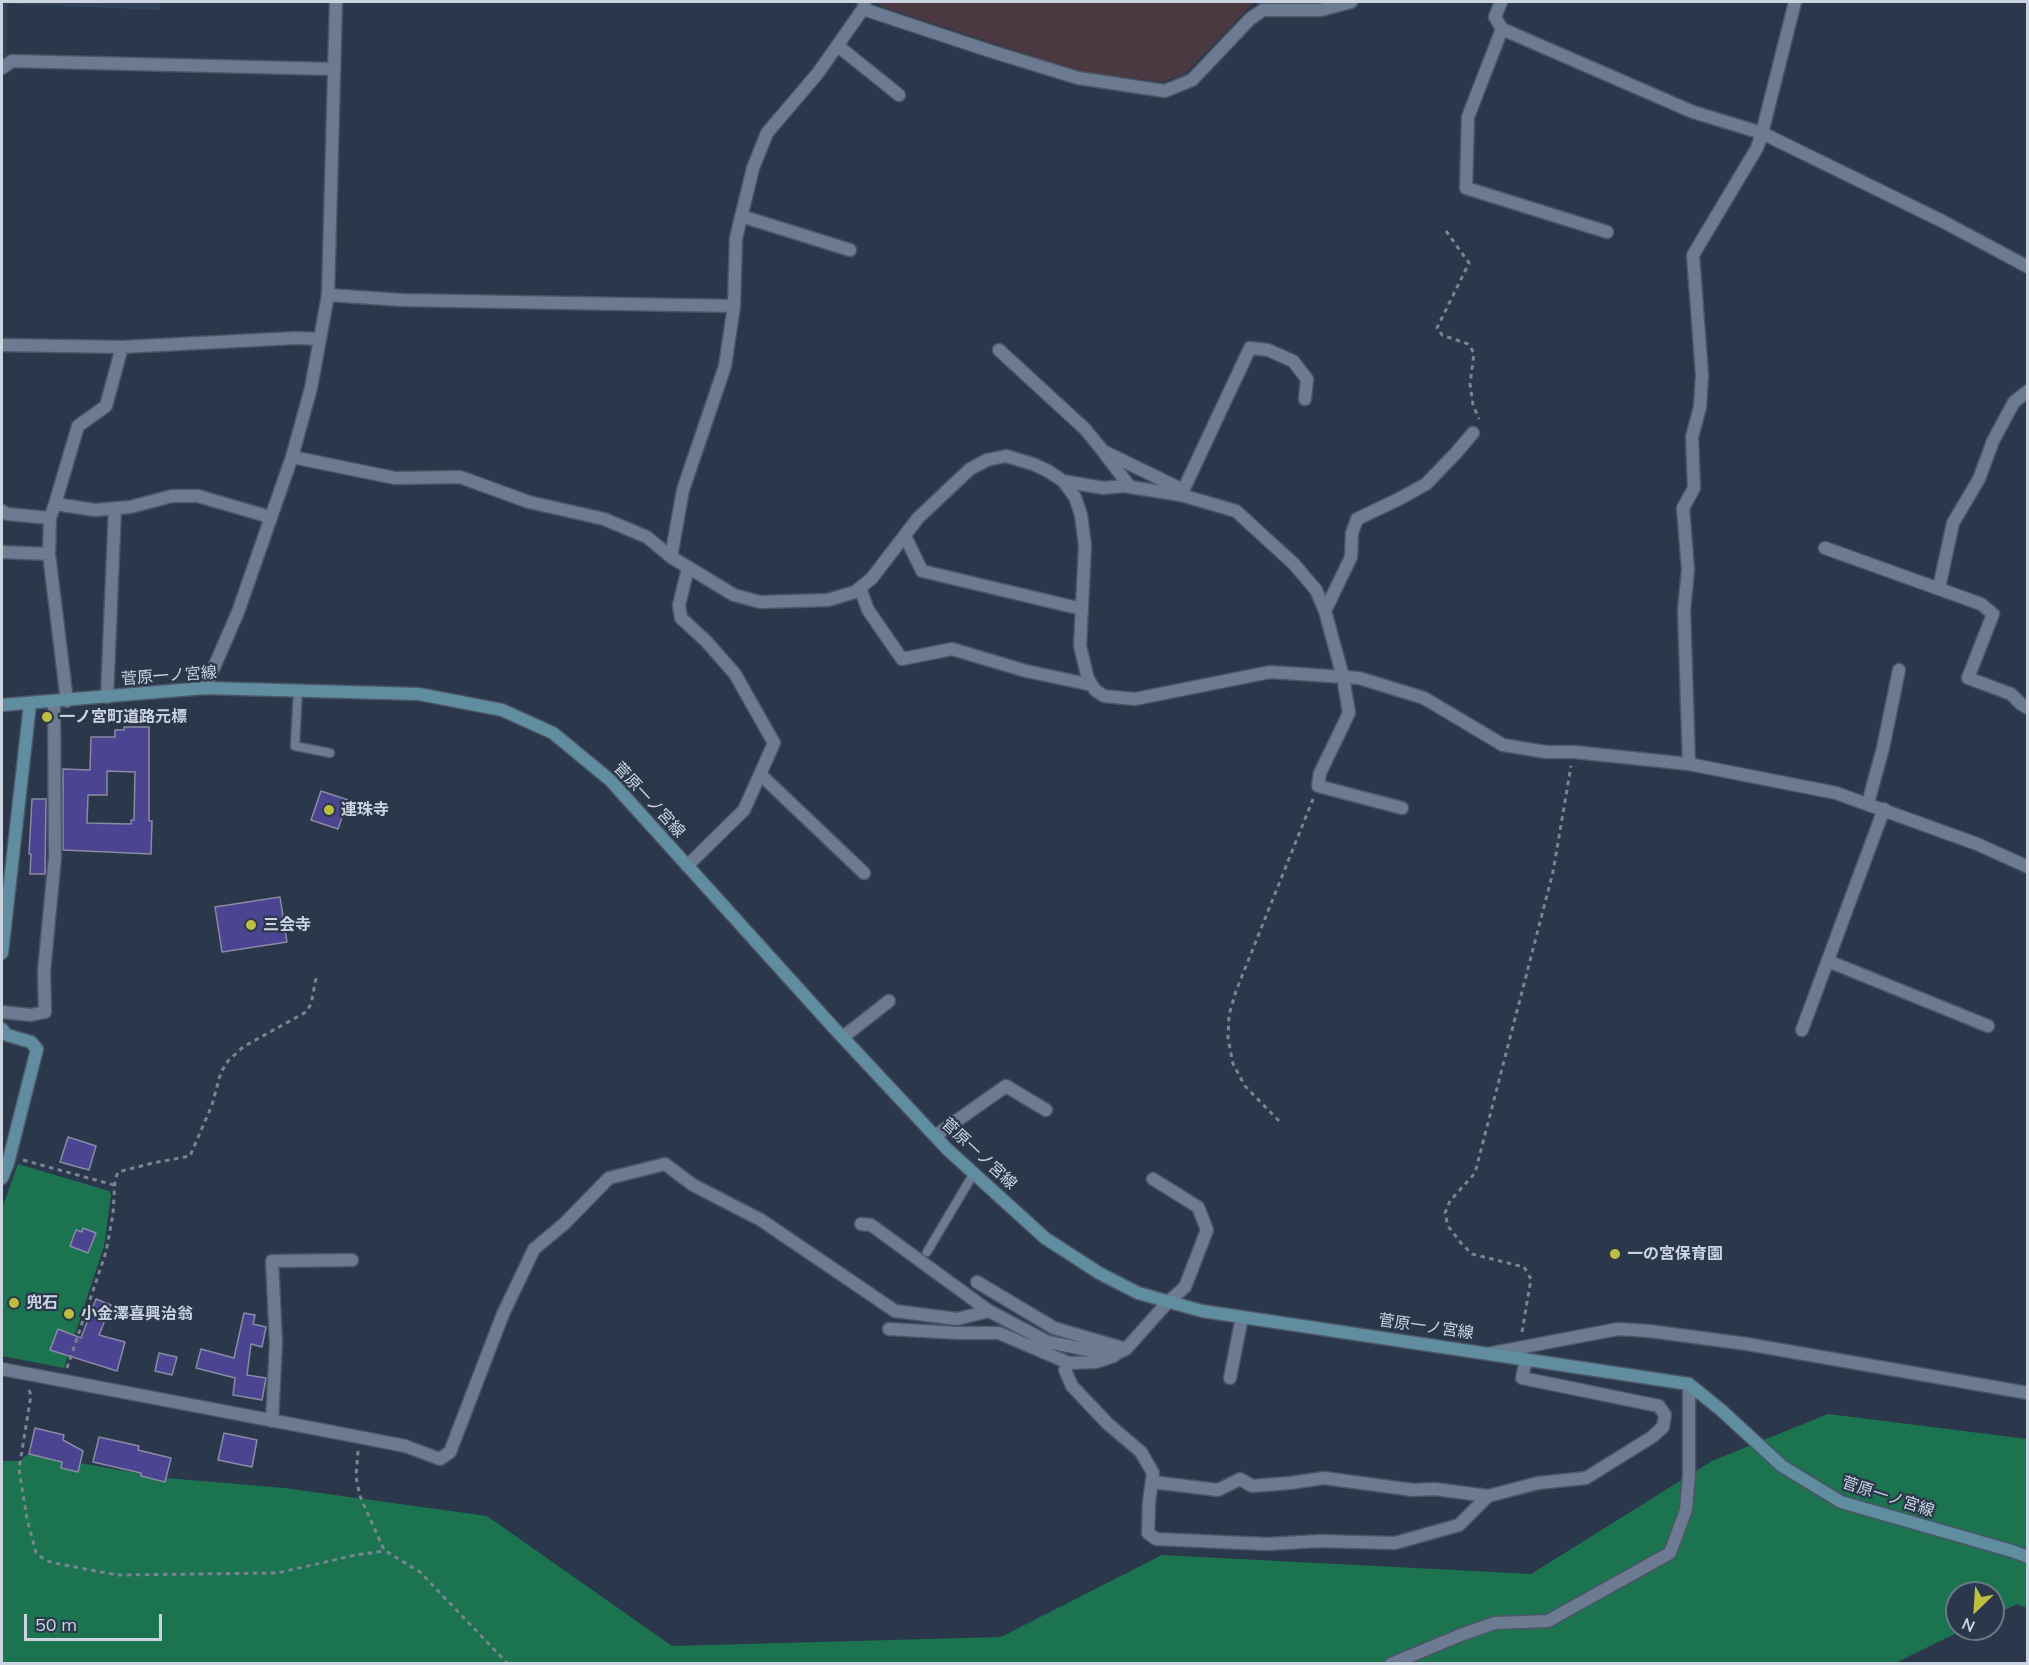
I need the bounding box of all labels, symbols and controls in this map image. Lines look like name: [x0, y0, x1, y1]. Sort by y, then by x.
street label: 菅原一ノ宮線: [120, 663, 218, 689]
place label: 一ノ宮町道路元標: [59, 707, 187, 727]
marker: 一ノ宮町道路元標: [40, 710, 54, 724]
street label: 菅原一ノ宮線: [609, 758, 689, 842]
place label: 連珠寺: [341, 800, 389, 820]
marker: 連珠寺: [322, 803, 336, 817]
place label: 三会寺: [263, 915, 311, 935]
marker: 三会寺: [244, 918, 258, 932]
street label: 菅原一ノ宮線: [937, 1114, 1021, 1194]
place label: 一の宮保育園: [1627, 1244, 1723, 1264]
marker: 一の宮保育園: [1608, 1247, 1622, 1261]
place label: 兜石: [26, 1293, 58, 1313]
marker: 兜石: [7, 1296, 21, 1310]
place label: 小金澤喜興治翁: [81, 1304, 193, 1324]
marker: 小金澤喜興治翁: [62, 1307, 76, 1321]
street label: 菅原一ノ宮線: [1377, 1311, 1475, 1343]
street label: 菅原一ノ宮線: [1839, 1473, 1937, 1521]
north arrow: [1945, 1581, 2005, 1641]
scale bar: [27, 1602, 165, 1640]
text: 50 m: [35, 1613, 77, 1636]
text: N: [1959, 1614, 1978, 1637]

